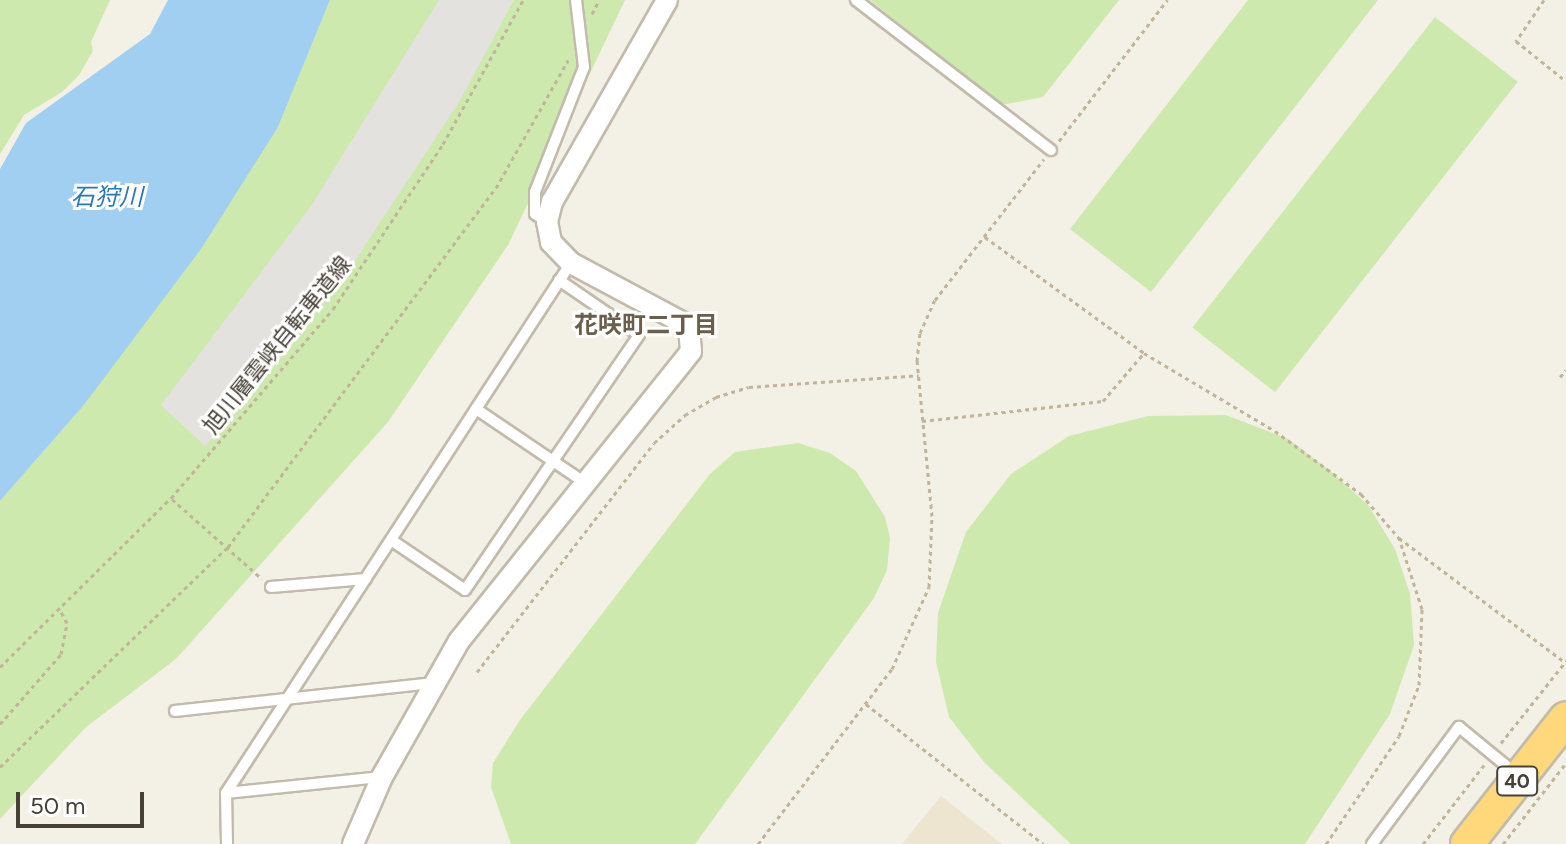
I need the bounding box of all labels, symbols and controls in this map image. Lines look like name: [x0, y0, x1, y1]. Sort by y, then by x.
water label: 石狩川: [71, 183, 143, 211]
street label: 旭川層雲峡自転車道線: [198, 251, 356, 439]
district label: 花咲町二丁目: [574, 311, 718, 339]
road number: 40: [1495, 765, 1539, 797]
scale bar: [20, 776, 148, 826]
text: 50 m: [30, 791, 86, 820]

